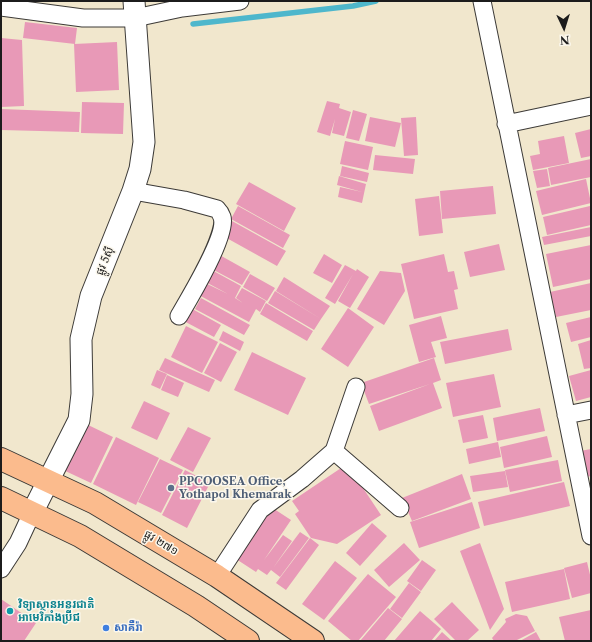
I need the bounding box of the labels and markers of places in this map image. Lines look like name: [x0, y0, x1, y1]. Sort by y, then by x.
place label: PPCOOSEA Office, Yothapol Khemarak: [179, 475, 291, 501]
marker: PPCOOSEA Office, Yothapol Khemarak: [166, 483, 176, 493]
place label: វិទ្យាស្ថានអន្តរជាតិ អាមេរិកាំងប្រីជ: [18, 598, 94, 624]
marker: វិទ្យាស្ថានអន្តរជាតិ អាមេរិកាំងប្រីជ: [5, 606, 15, 616]
place label: សាគឺរ៉ា: [114, 621, 143, 635]
marker: សាគឺរ៉ា: [101, 623, 111, 633]

